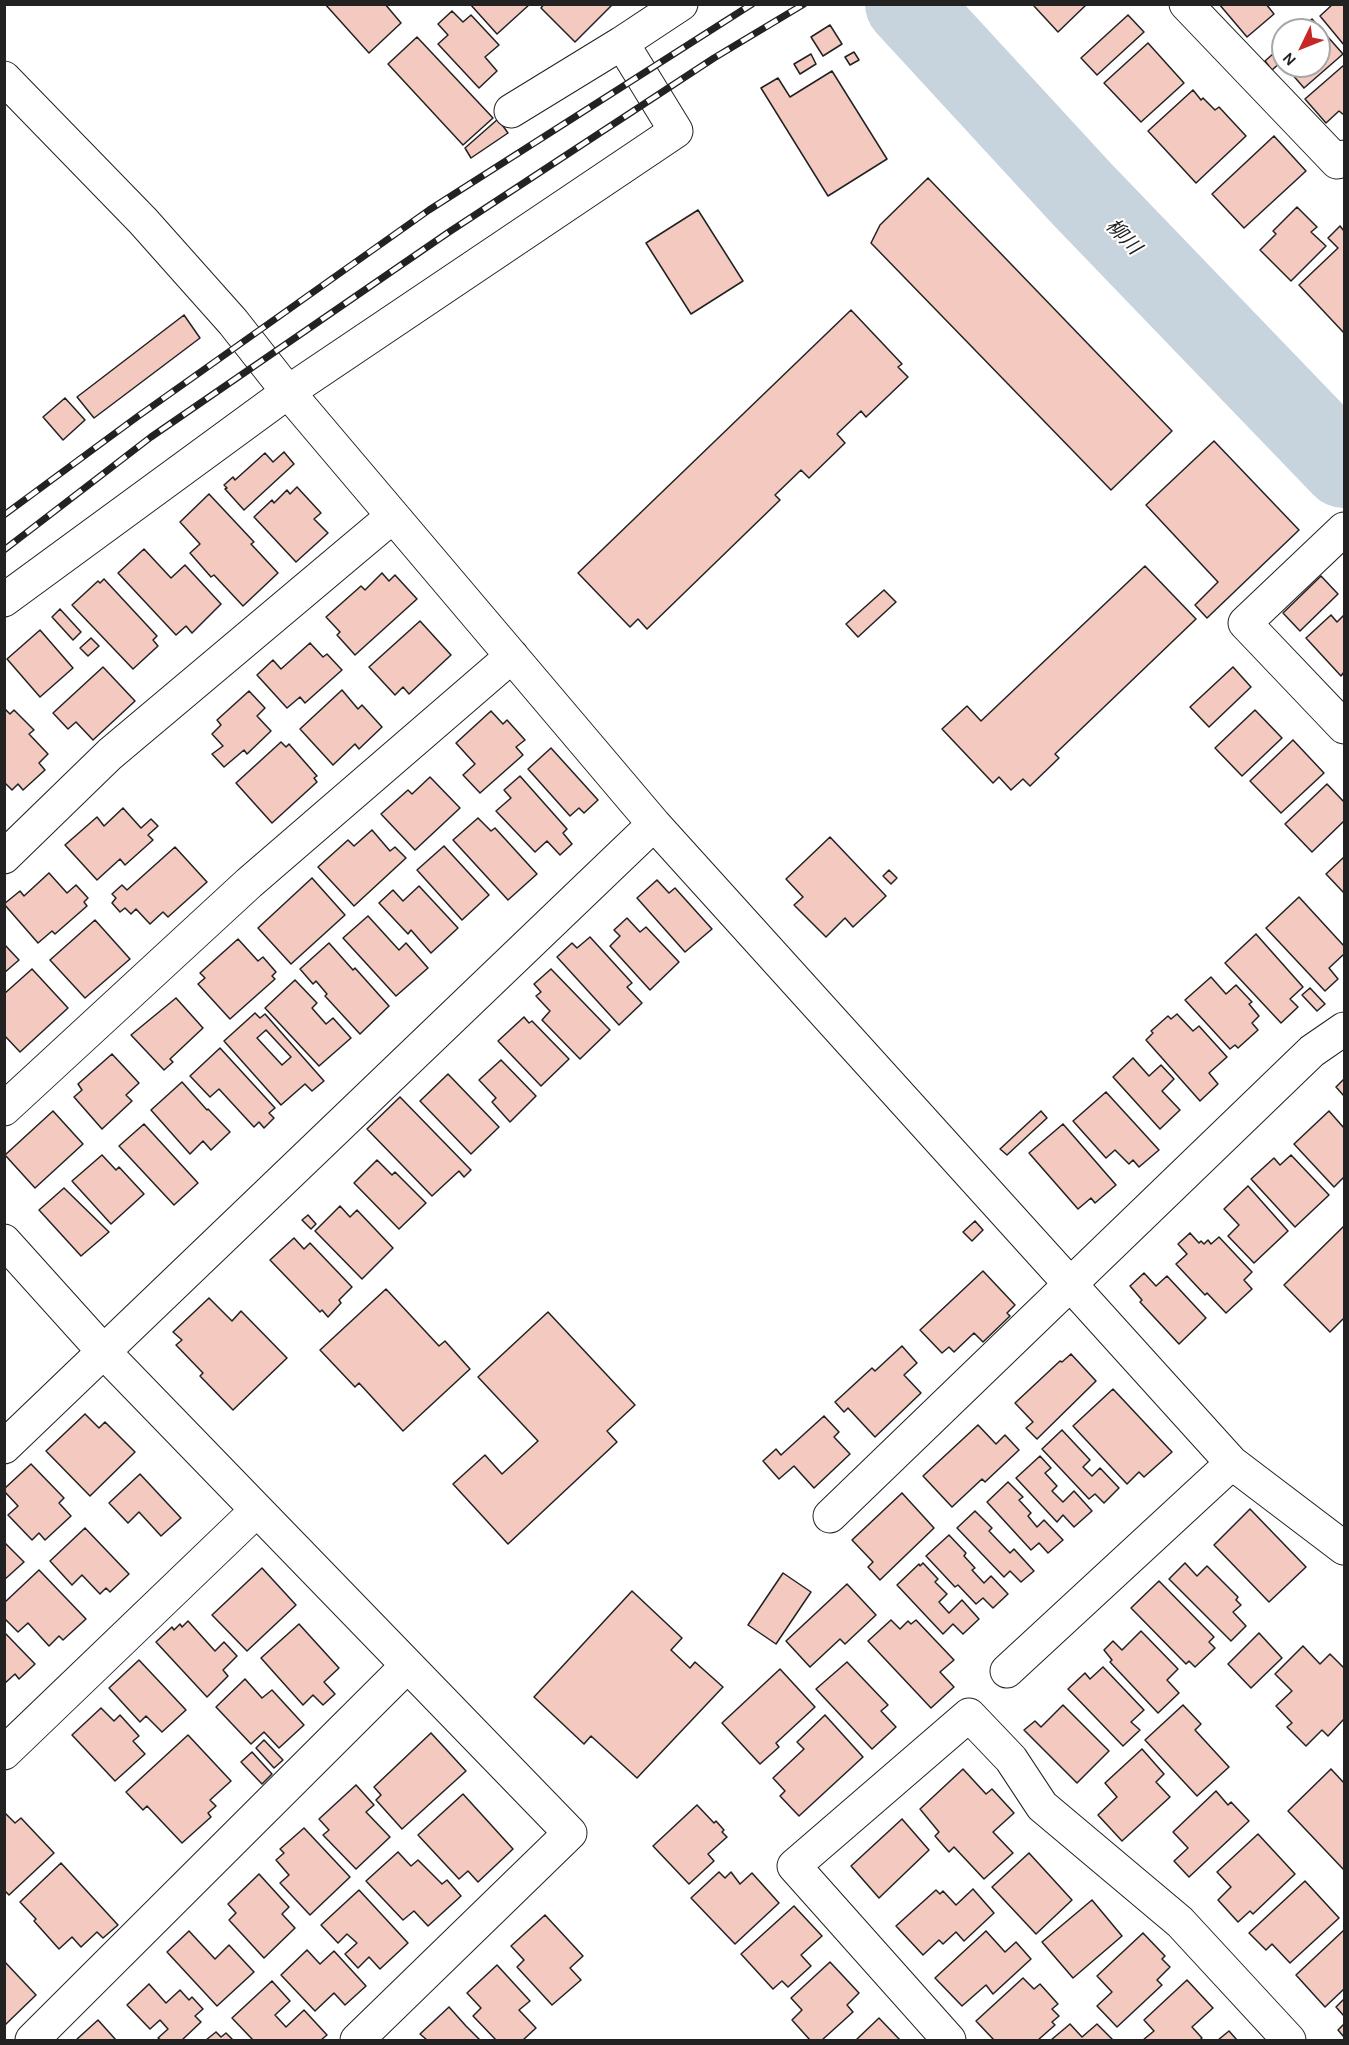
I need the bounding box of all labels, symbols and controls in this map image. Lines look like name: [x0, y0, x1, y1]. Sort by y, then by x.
north arrow: [1271, 18, 1331, 78]
text: N: [1278, 49, 1300, 70]
water label: 柳川: [1100, 214, 1146, 260]

